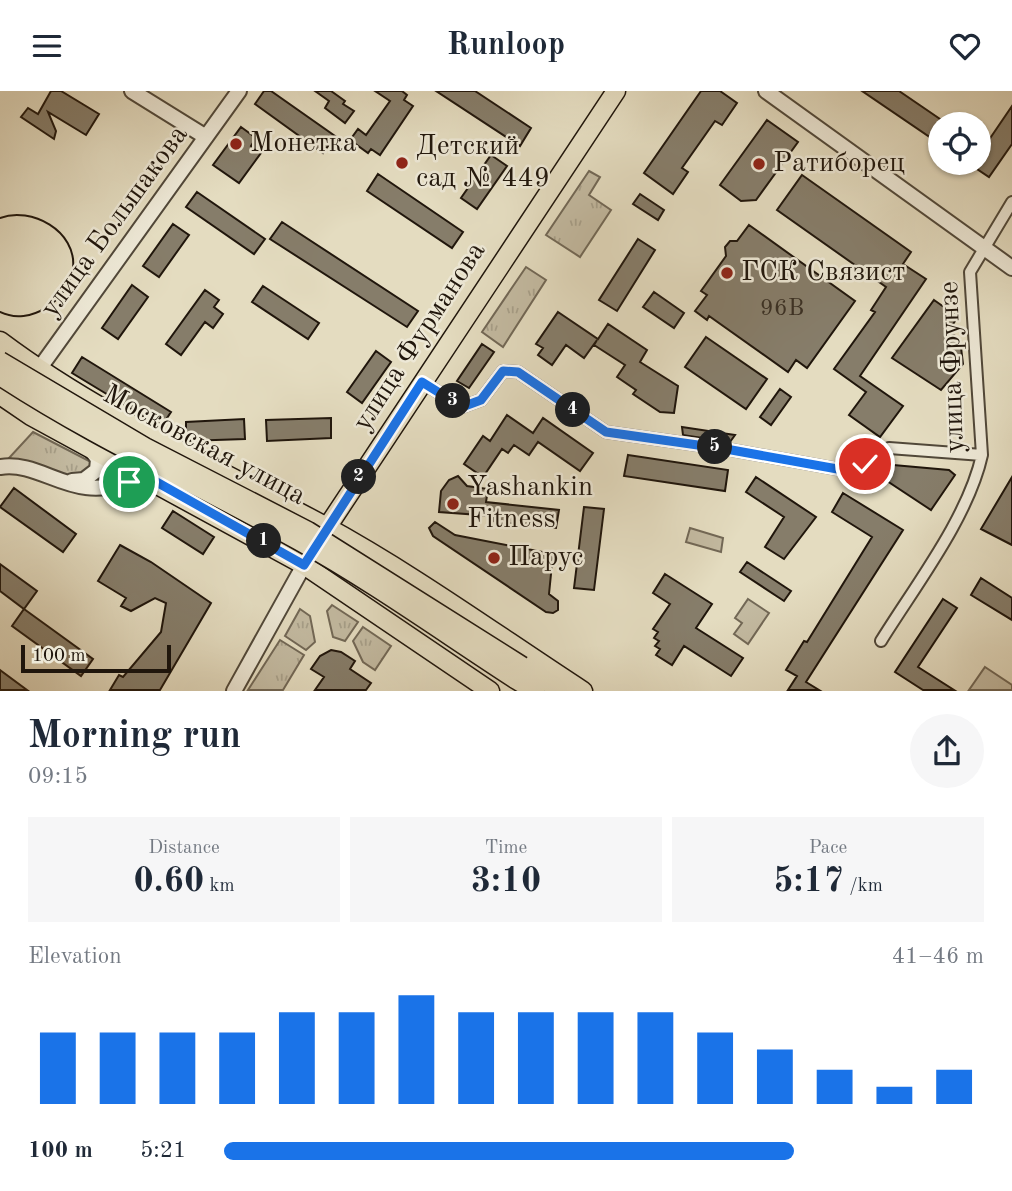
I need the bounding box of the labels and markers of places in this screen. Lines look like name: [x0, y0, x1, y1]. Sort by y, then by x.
place label: Монетка: [250, 130, 357, 158]
place label: Детский сад № 449: [416, 133, 550, 193]
marker: Монетка: [228, 136, 244, 152]
place label: Ратиборец: [773, 150, 905, 178]
marker: Детский сад № 449: [394, 155, 410, 171]
marker: Ратиборец: [751, 156, 767, 172]
place label: ГСК Связист: [741, 259, 906, 287]
marker: ГСК Связист: [719, 265, 735, 281]
pin: 3: [435, 383, 470, 419]
pin: 4: [556, 393, 590, 427]
pin: 5: [698, 429, 732, 465]
pin: [835, 434, 895, 494]
pin: [99, 452, 159, 512]
pin: 2: [342, 459, 376, 495]
place label: Yashankin Fitness: [467, 474, 593, 534]
marker: Yashankin Fitness: [445, 496, 461, 512]
pin: 1: [246, 524, 282, 559]
place label: Парус: [508, 544, 583, 572]
marker: Парус: [486, 550, 502, 566]

